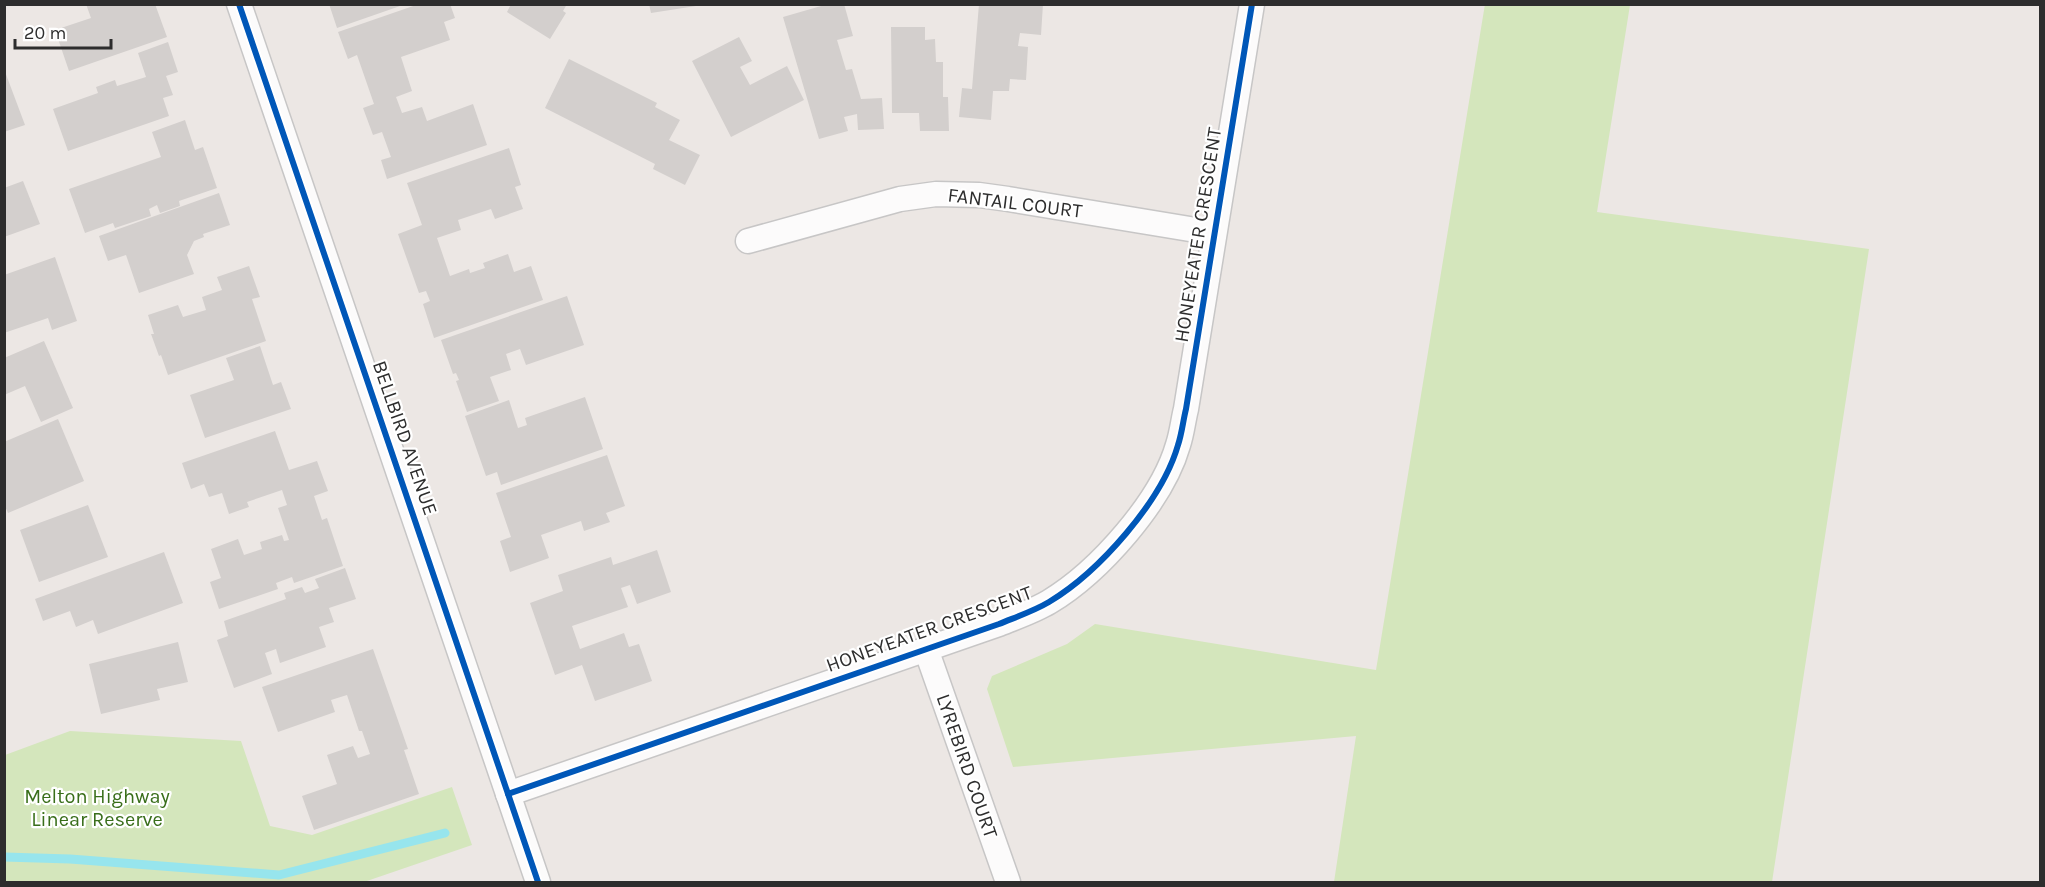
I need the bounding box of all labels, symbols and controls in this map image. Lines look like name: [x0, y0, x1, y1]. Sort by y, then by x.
scale bar: [15, 12, 111, 50]
text: 20 m: [24, 22, 66, 44]
street label: HONEYEATER CRESCENT: [1170, 126, 1226, 344]
street label: FANTAIL COURT: [946, 183, 1084, 223]
street label: BELLBIRD AVENUE: [368, 358, 442, 518]
street label: HONEYEATER CRESCENT: [823, 581, 1035, 677]
street label: LYREBIRD COURT: [932, 691, 1002, 841]
park label: Melton Highway Linear Reserve: [24, 785, 170, 831]

